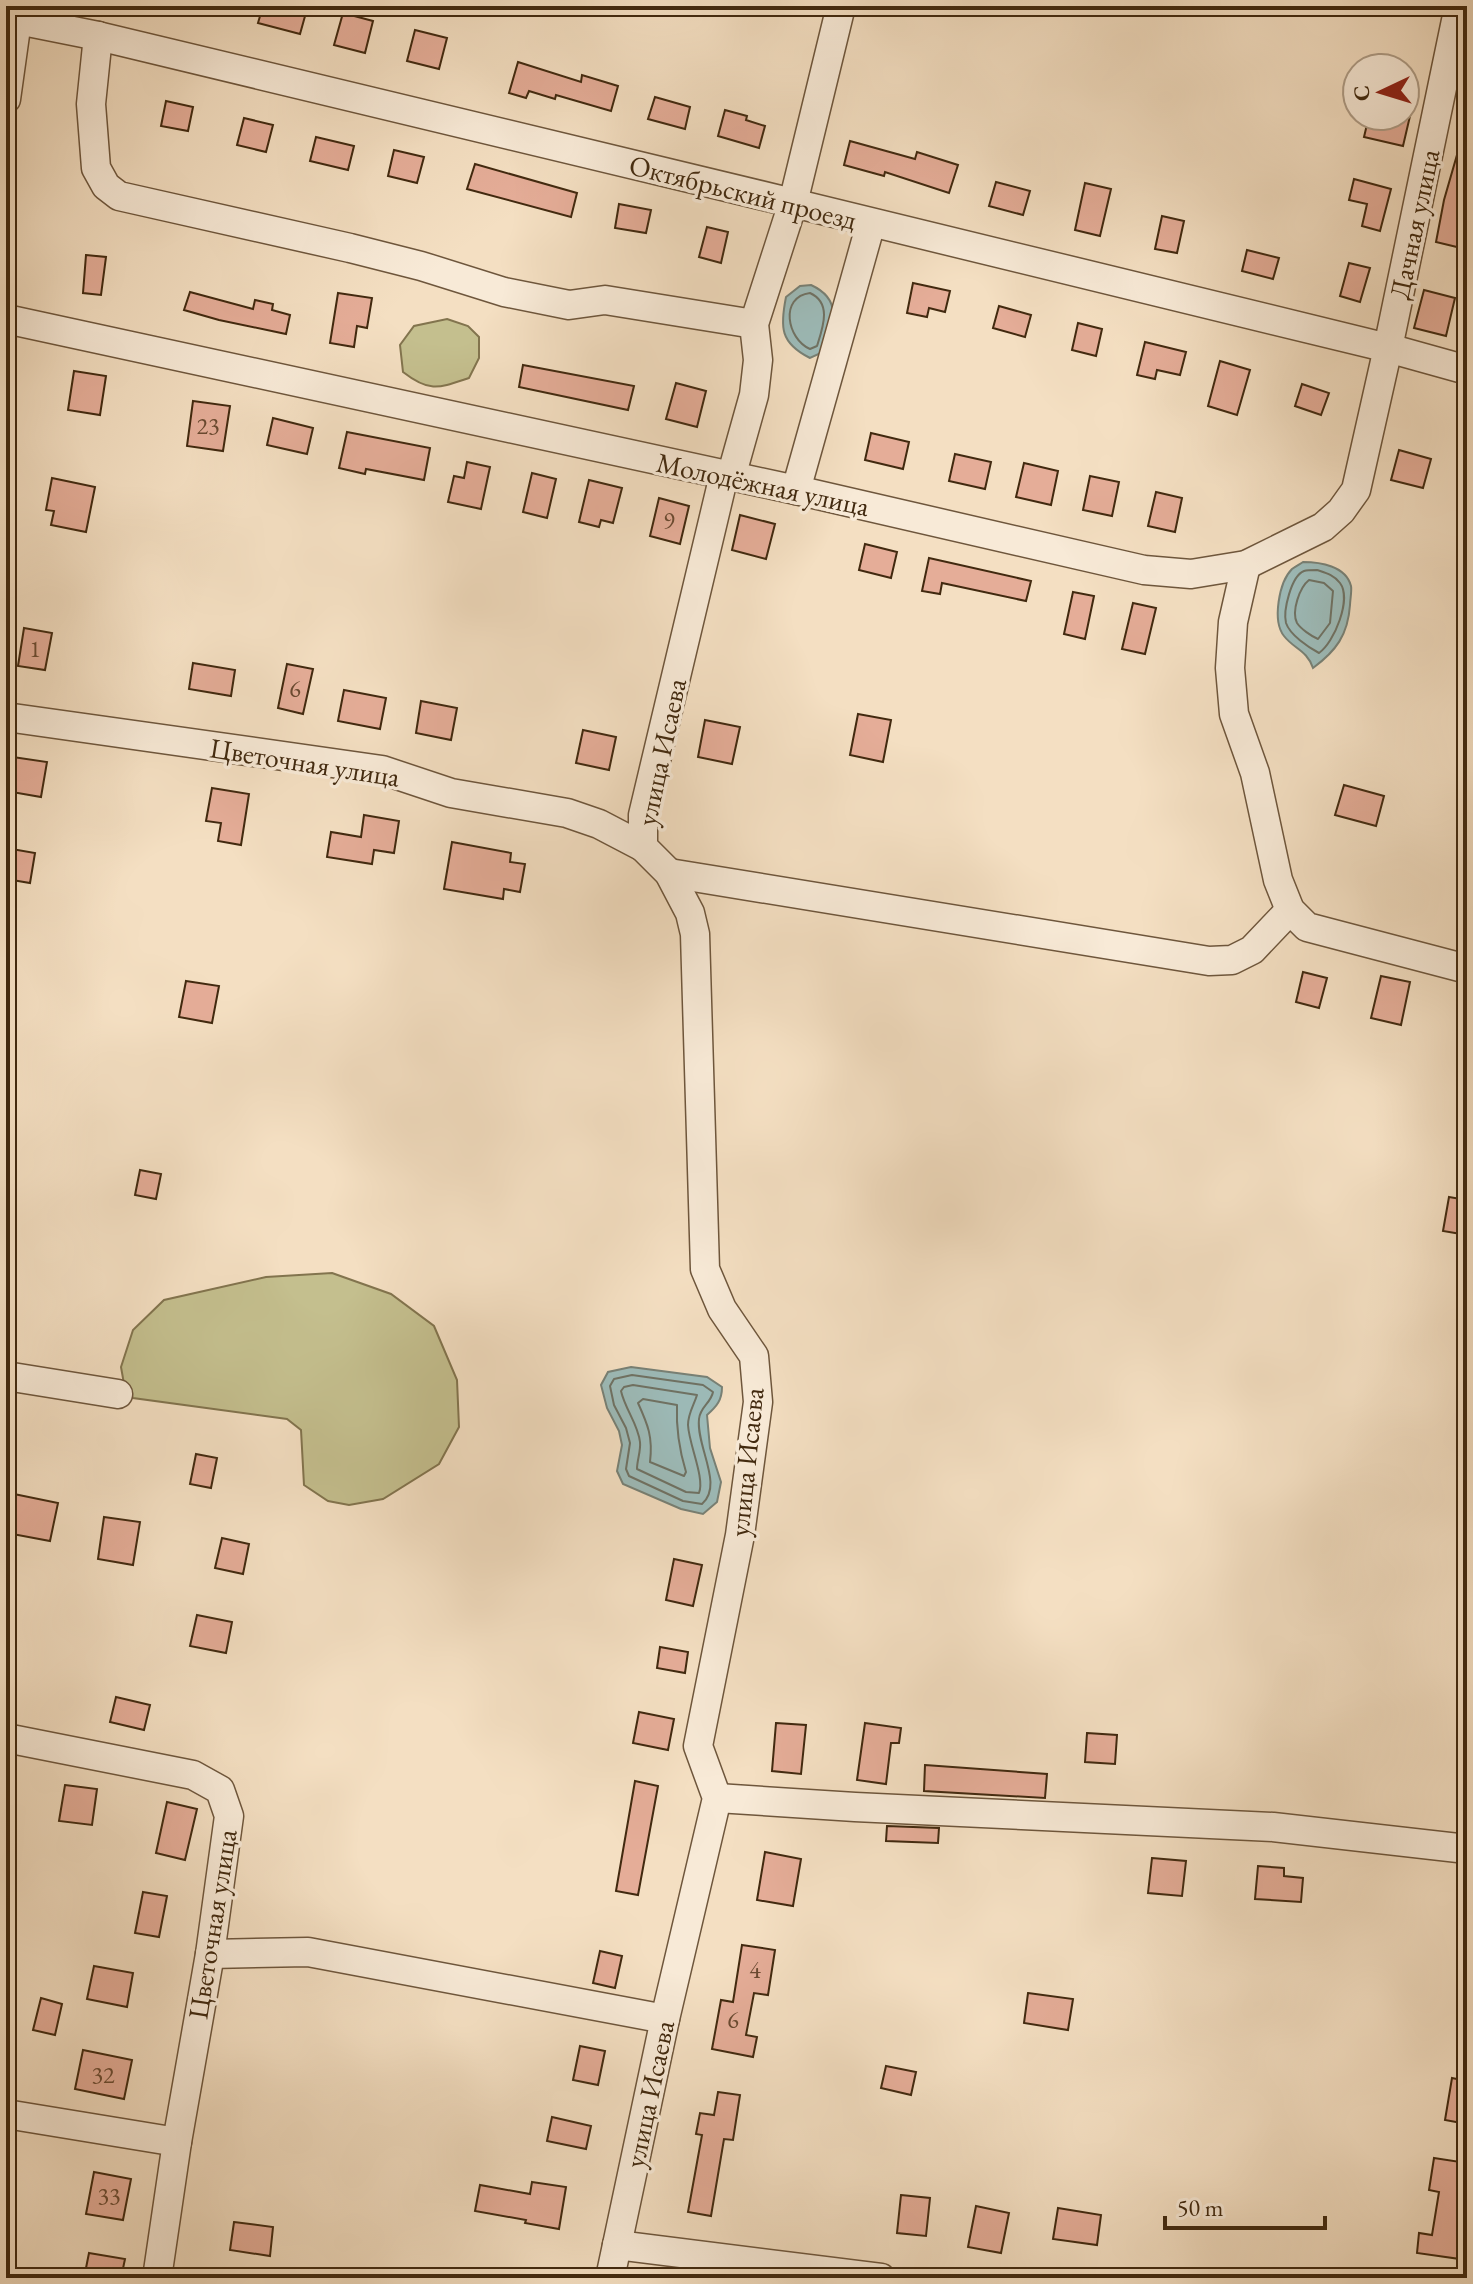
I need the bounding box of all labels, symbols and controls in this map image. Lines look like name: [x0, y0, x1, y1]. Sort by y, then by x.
north arrow: [1341, 52, 1421, 132]
text: С: [1347, 85, 1377, 102]
street label: Дачная улица: [1381, 145, 1448, 302]
street label: Октябрьский проезд: [626, 146, 861, 238]
house number: 23: [196, 410, 220, 441]
street label: Молодёжная улица: [653, 444, 873, 524]
house number: 9: [663, 505, 675, 536]
house number: 1: [29, 633, 41, 664]
house number: 6: [289, 673, 301, 704]
street label: улица Исаева: [628, 674, 694, 829]
street label: Цветочная улица: [208, 729, 403, 795]
street label: улица Исаева: [720, 1385, 772, 1538]
street label: Цветочная улица: [179, 1826, 245, 2021]
house number: 4: [749, 1954, 761, 1985]
house number: 6: [727, 2004, 739, 2035]
street label: улица Исаева: [616, 2016, 682, 2171]
house number: 32: [91, 2059, 115, 2090]
house number: 33: [97, 2180, 121, 2211]
scale bar: [1165, 2180, 1325, 2230]
text: 50 m: [1177, 2192, 1224, 2223]

